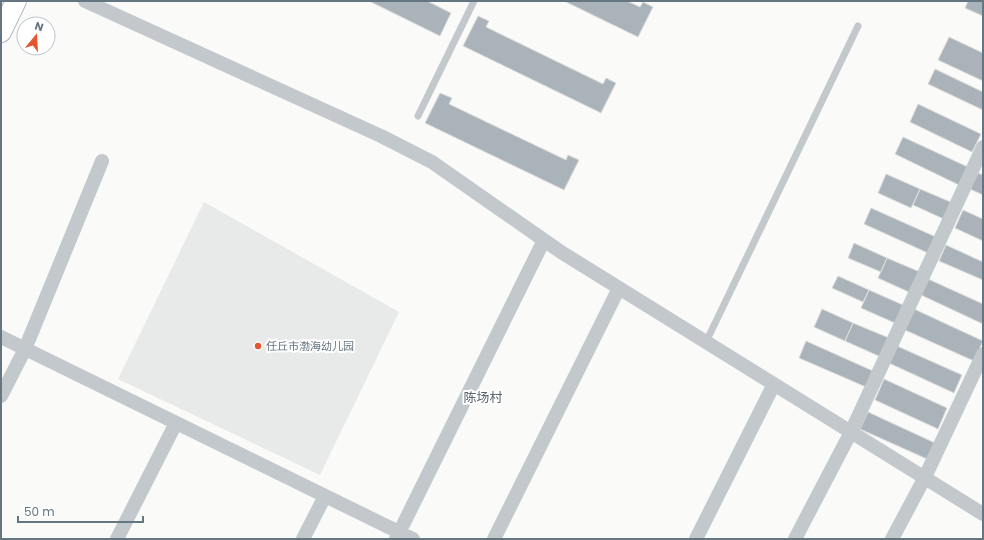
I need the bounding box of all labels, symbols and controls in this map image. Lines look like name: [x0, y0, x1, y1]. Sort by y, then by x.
north arrow: [16, 16, 56, 56]
text: N: [33, 18, 46, 35]
place label: 任丘市渤海幼儿园: [266, 338, 354, 354]
marker: 任丘市渤海幼儿园: [253, 341, 263, 351]
district label: 陈场村: [463, 388, 503, 407]
scale bar: [18, 498, 143, 524]
text: 50 m: [24, 503, 55, 520]

